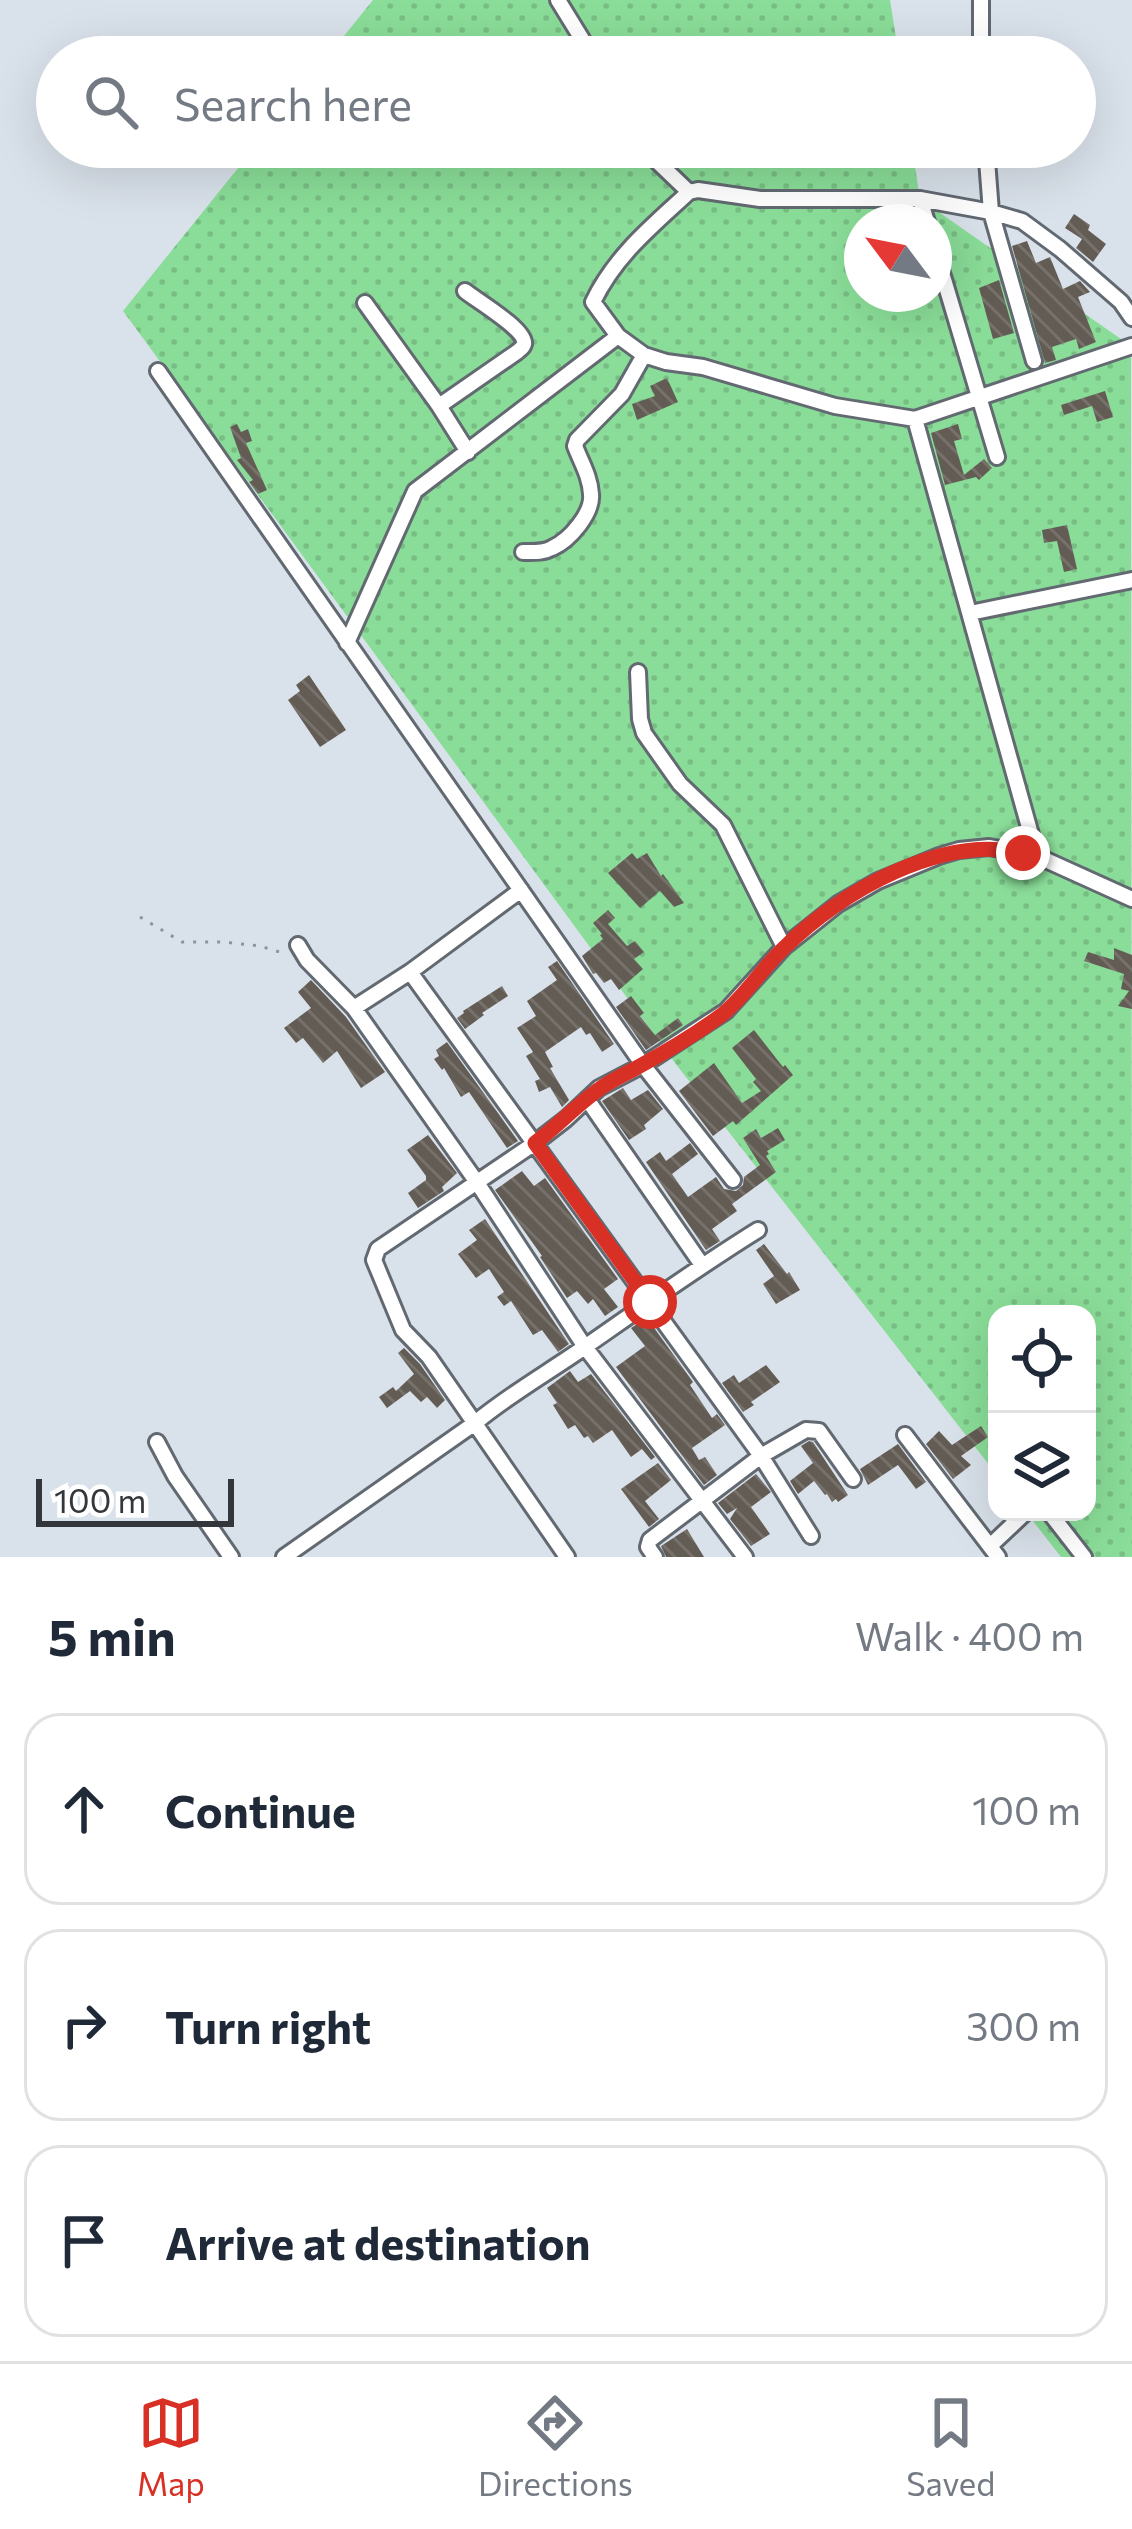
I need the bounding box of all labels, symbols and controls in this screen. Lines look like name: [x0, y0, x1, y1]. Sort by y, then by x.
search box: [36, 36, 1096, 168]
icon: search: [78, 69, 144, 135]
text: Search here: [174, 75, 412, 130]
north arrow: [844, 204, 952, 312]
route end: [996, 826, 1050, 880]
route start: [623, 1275, 677, 1329]
map controls: [988, 1305, 1096, 1521]
button: locate: [988, 1305, 1096, 1413]
button: layers: [988, 1413, 1096, 1521]
scale bar: [36, 1473, 234, 1526]
text: 100 m: [54, 1479, 146, 1520]
text: 5 min: [48, 1604, 176, 1667]
text: Walk · 400 m: [855, 1611, 1084, 1659]
icon: ahead: [51, 1776, 117, 1842]
text: Continue: [165, 1782, 356, 1837]
text: 100 m: [972, 1785, 1081, 1833]
icon: right: [51, 1992, 117, 2058]
text: Turn right: [165, 1998, 371, 2053]
text: 300 m: [966, 2001, 1081, 2049]
icon: arrive: [51, 2208, 117, 2274]
text: Arrive at destination: [165, 2214, 591, 2269]
tab: Map: [137, 2390, 205, 2503]
tab: Directions: [478, 2390, 633, 2503]
tab: Saved: [906, 2390, 995, 2503]

